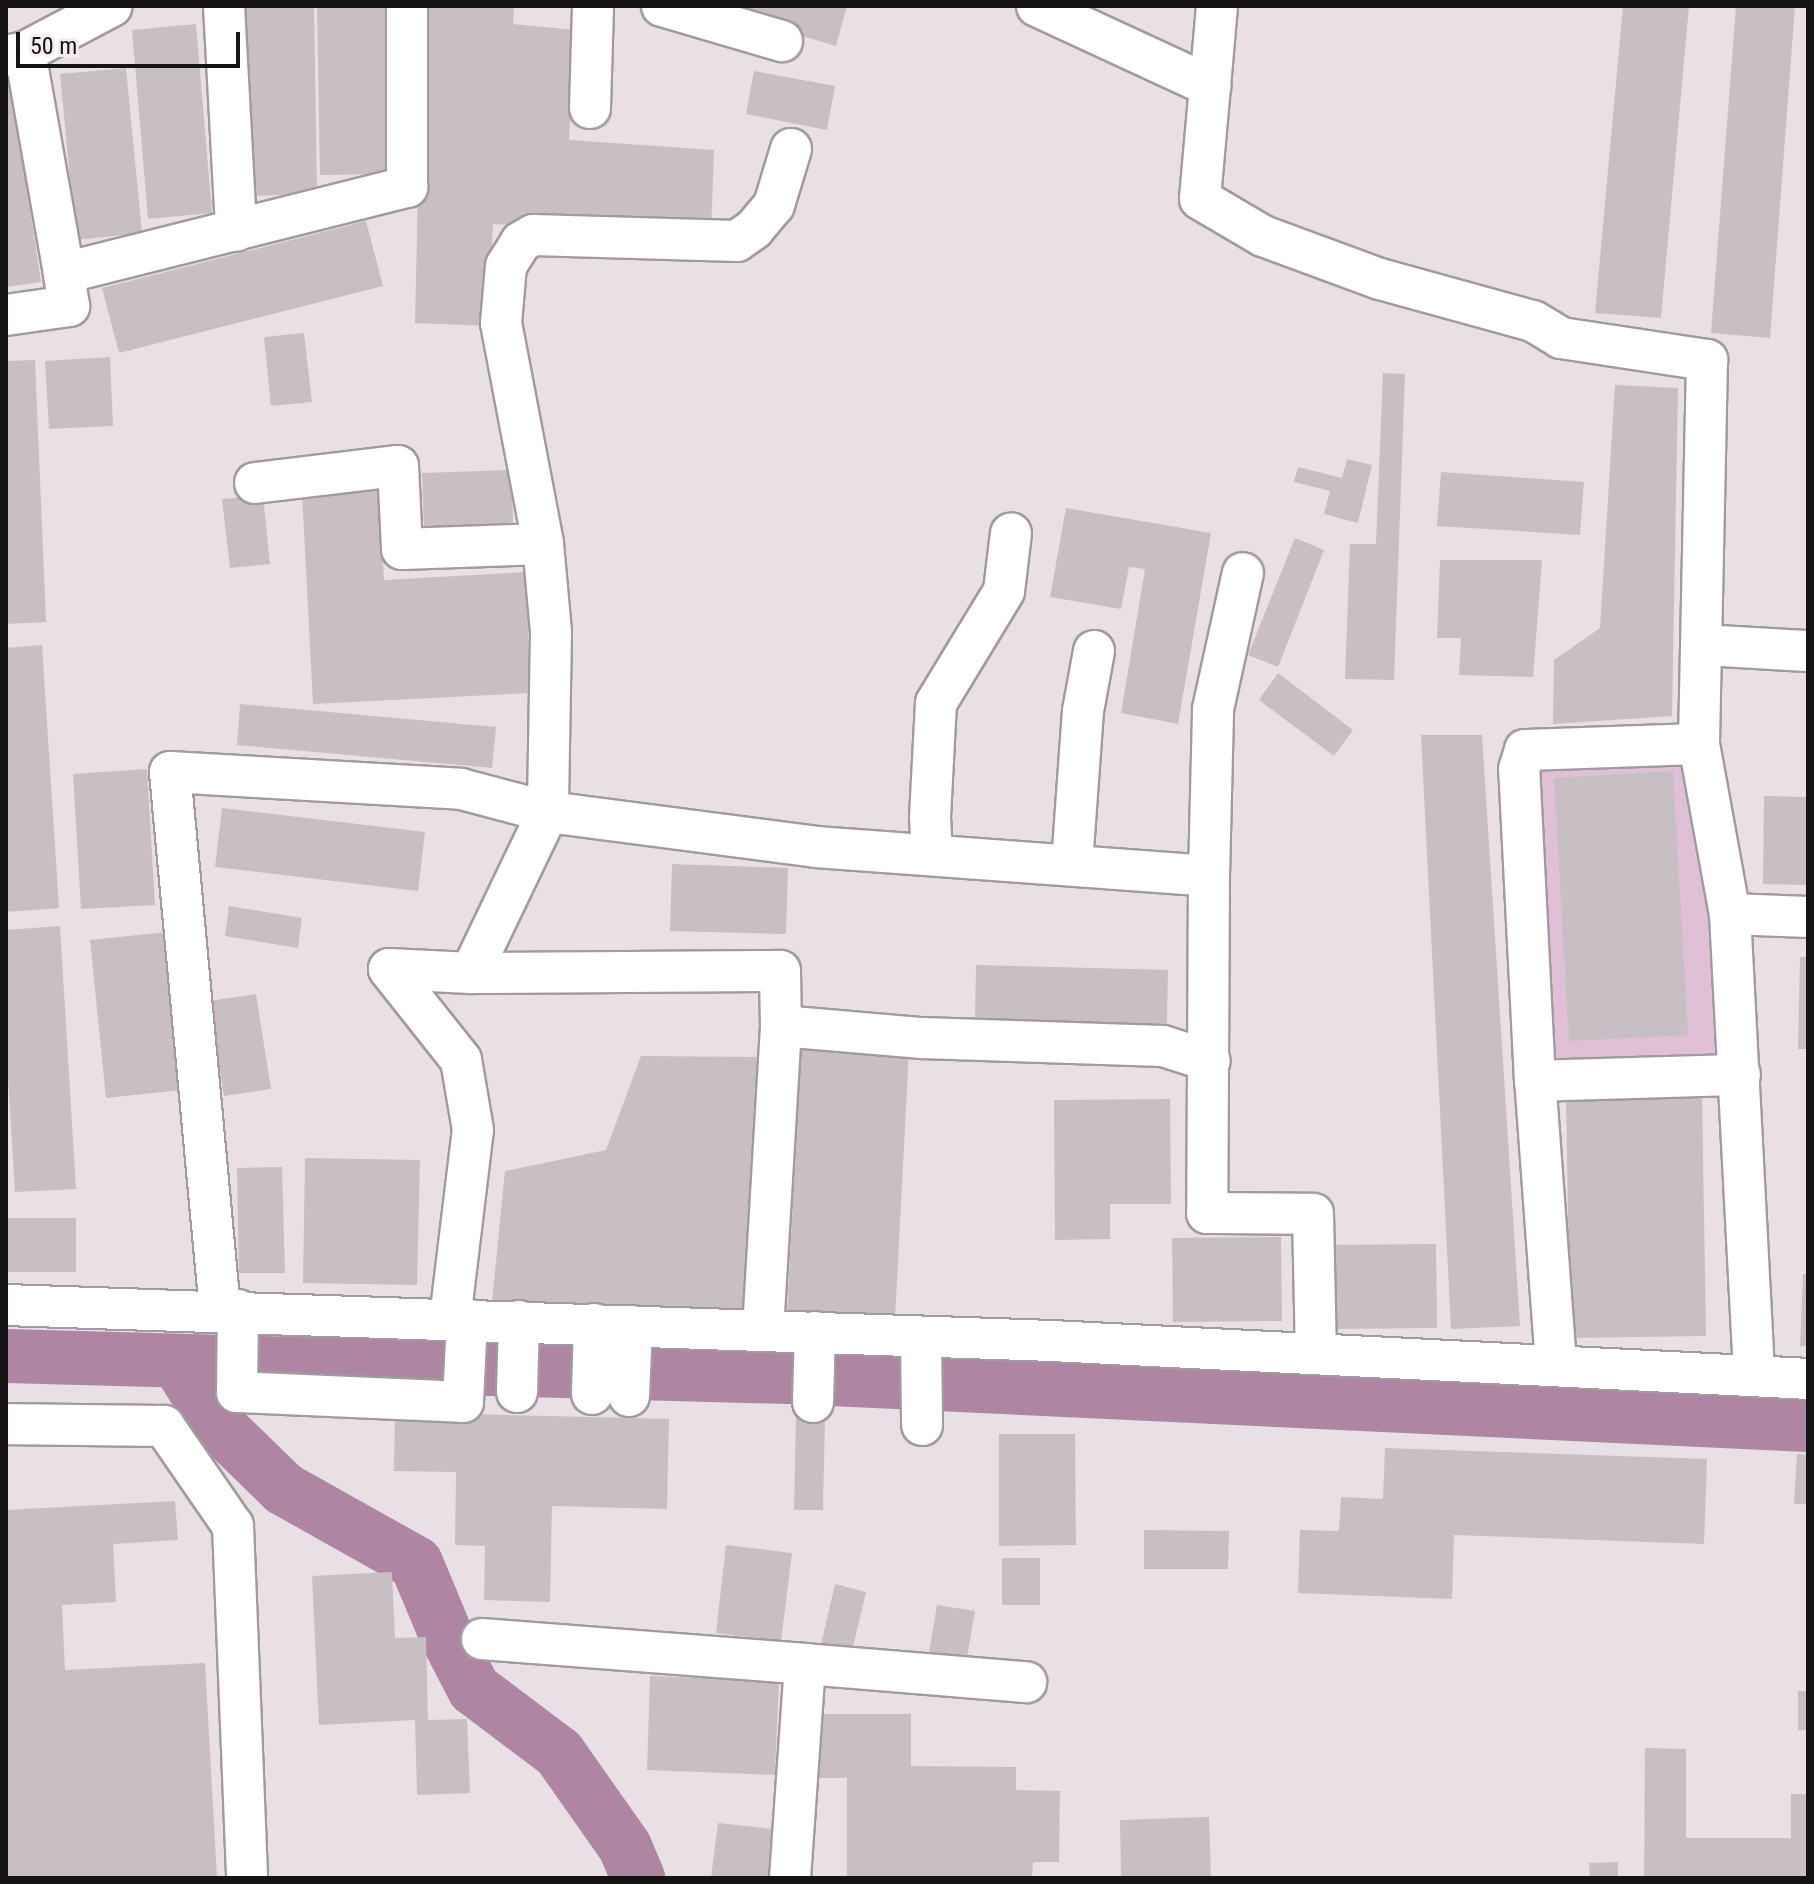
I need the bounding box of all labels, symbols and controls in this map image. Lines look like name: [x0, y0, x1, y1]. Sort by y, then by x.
scale bar: [20, 16, 244, 66]
text: 50 m: [30, 32, 77, 60]

